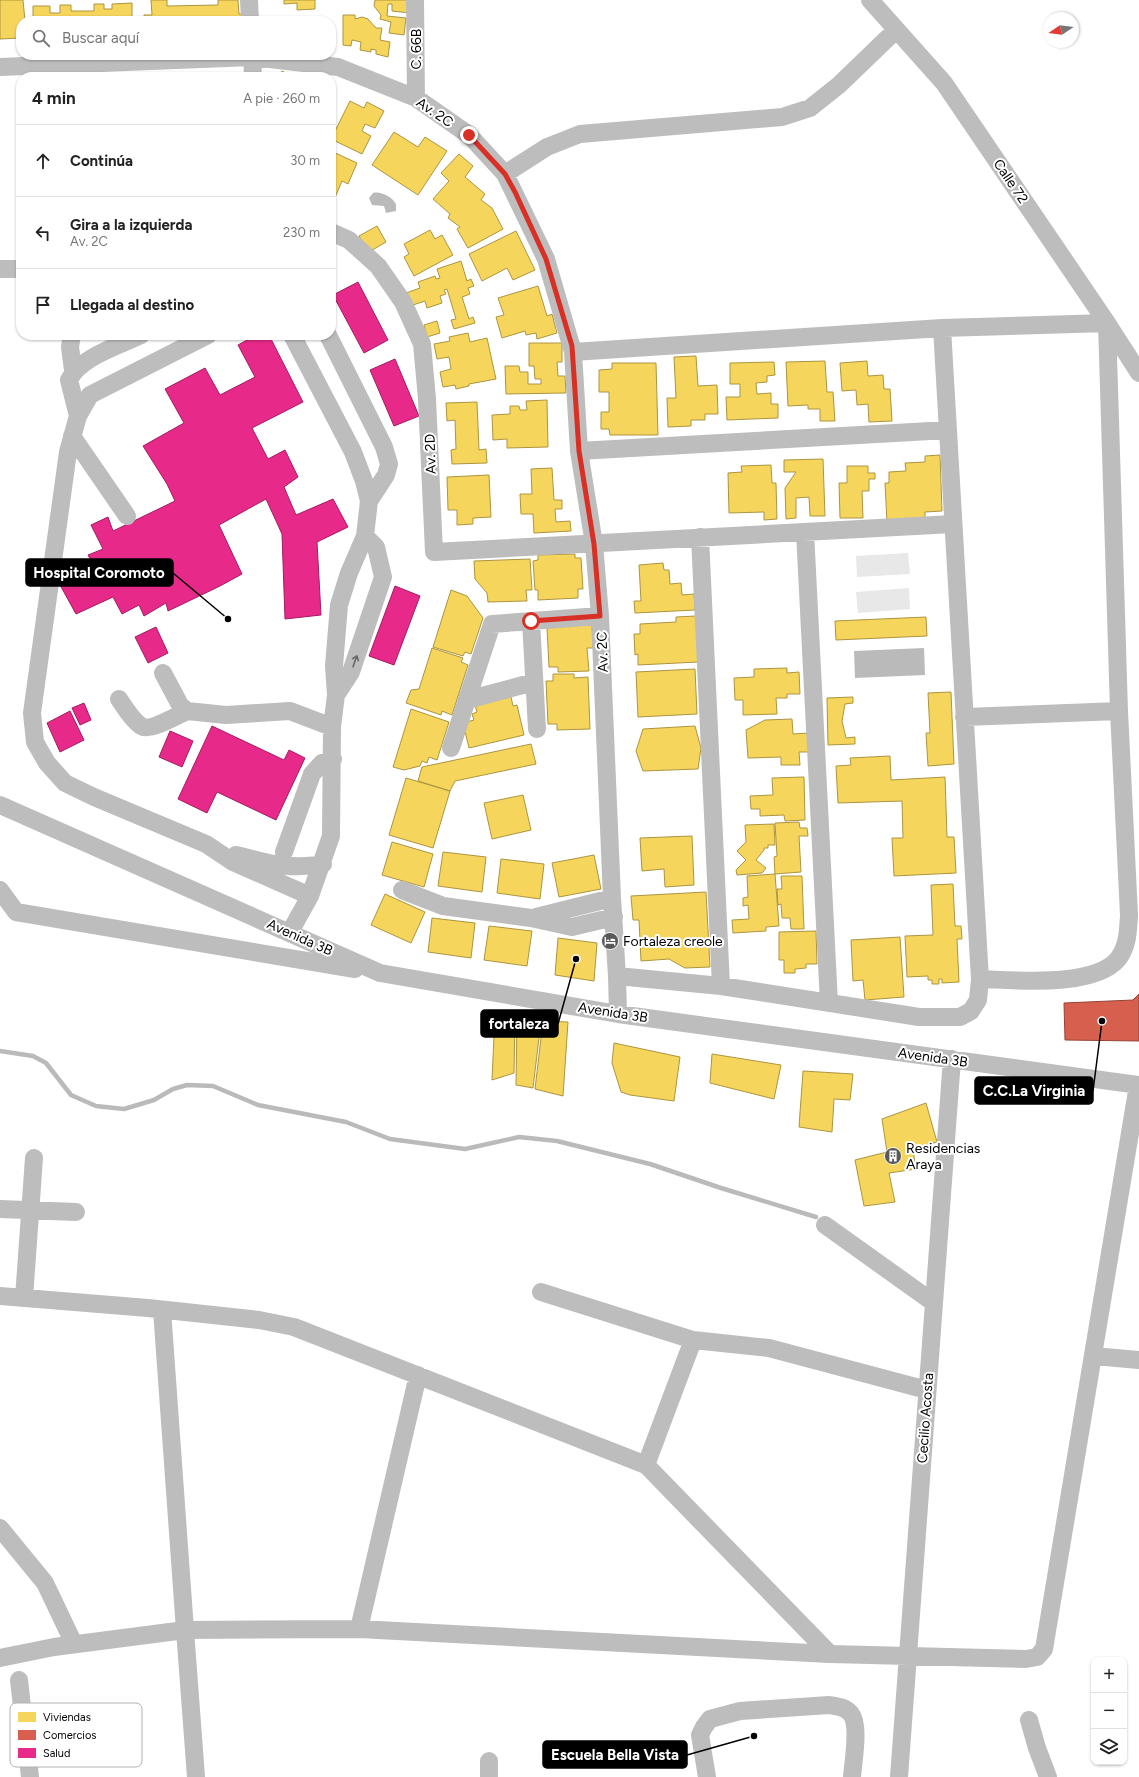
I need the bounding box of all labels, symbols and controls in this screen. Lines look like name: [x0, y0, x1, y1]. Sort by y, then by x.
north arrow: [1043, 12, 1079, 48]
search box: [16, 16, 336, 60]
icon: search: [30, 27, 52, 49]
text: Buscar aquí: [62, 29, 139, 47]
street label: C. 66B: [408, 29, 425, 69]
text: 4 min: [32, 88, 76, 108]
text: A pie · 260 m: [243, 91, 320, 106]
street label: Av. 2C: [413, 94, 456, 131]
route end: [460, 126, 478, 144]
icon: ahead: [32, 150, 54, 172]
text: Continúa: [70, 152, 133, 170]
text: 30 m: [290, 153, 320, 168]
street label: Calle 72: [990, 156, 1032, 207]
text: Gira a la izquierda: [70, 216, 192, 234]
icon: left: [32, 222, 54, 244]
text: 230 m: [283, 225, 320, 240]
text: Av. 2C: [70, 234, 108, 249]
icon: arrive: [32, 294, 54, 316]
text: Llegada al destino: [70, 296, 194, 314]
street label: Av. 2D: [421, 433, 440, 474]
callout: Hospital Coromoto: [26, 559, 173, 586]
text: Hospital Coromoto: [33, 564, 165, 582]
route start: [522, 612, 540, 630]
street label: Av. 2C: [593, 631, 612, 673]
one-way arrow: [352, 655, 359, 668]
street label: Avenida 3B: [264, 915, 335, 959]
hotel icon: Fortaleza creole: [600, 931, 620, 951]
place label: Fortaleza creole: [623, 933, 723, 950]
street label: Avenida 3B: [577, 999, 649, 1026]
callout: fortaleza: [481, 1010, 558, 1037]
text: fortaleza: [488, 1015, 550, 1033]
street label: Avenida 3B: [897, 1044, 969, 1071]
callout: C.C.La Virginia: [975, 1077, 1093, 1104]
text: C.C.La Virginia: [983, 1082, 1085, 1100]
place label: Residencias Araya: [906, 1140, 980, 1173]
building icon: Residencias Araya: [883, 1146, 903, 1166]
street label: Cecilio Acosta: [914, 1372, 937, 1464]
map controls: [1091, 1657, 1127, 1765]
button: +: [1091, 1657, 1127, 1693]
button: −: [1091, 1693, 1127, 1729]
legend: [10, 1703, 142, 1767]
text: Viviendas: [43, 1711, 91, 1724]
text: Comercios: [43, 1729, 96, 1742]
button: layers: [1091, 1729, 1127, 1765]
callout: Escuela Bella Vista: [543, 1741, 687, 1768]
text: Escuela Bella Vista: [551, 1746, 679, 1764]
text: Salud: [43, 1747, 70, 1760]

